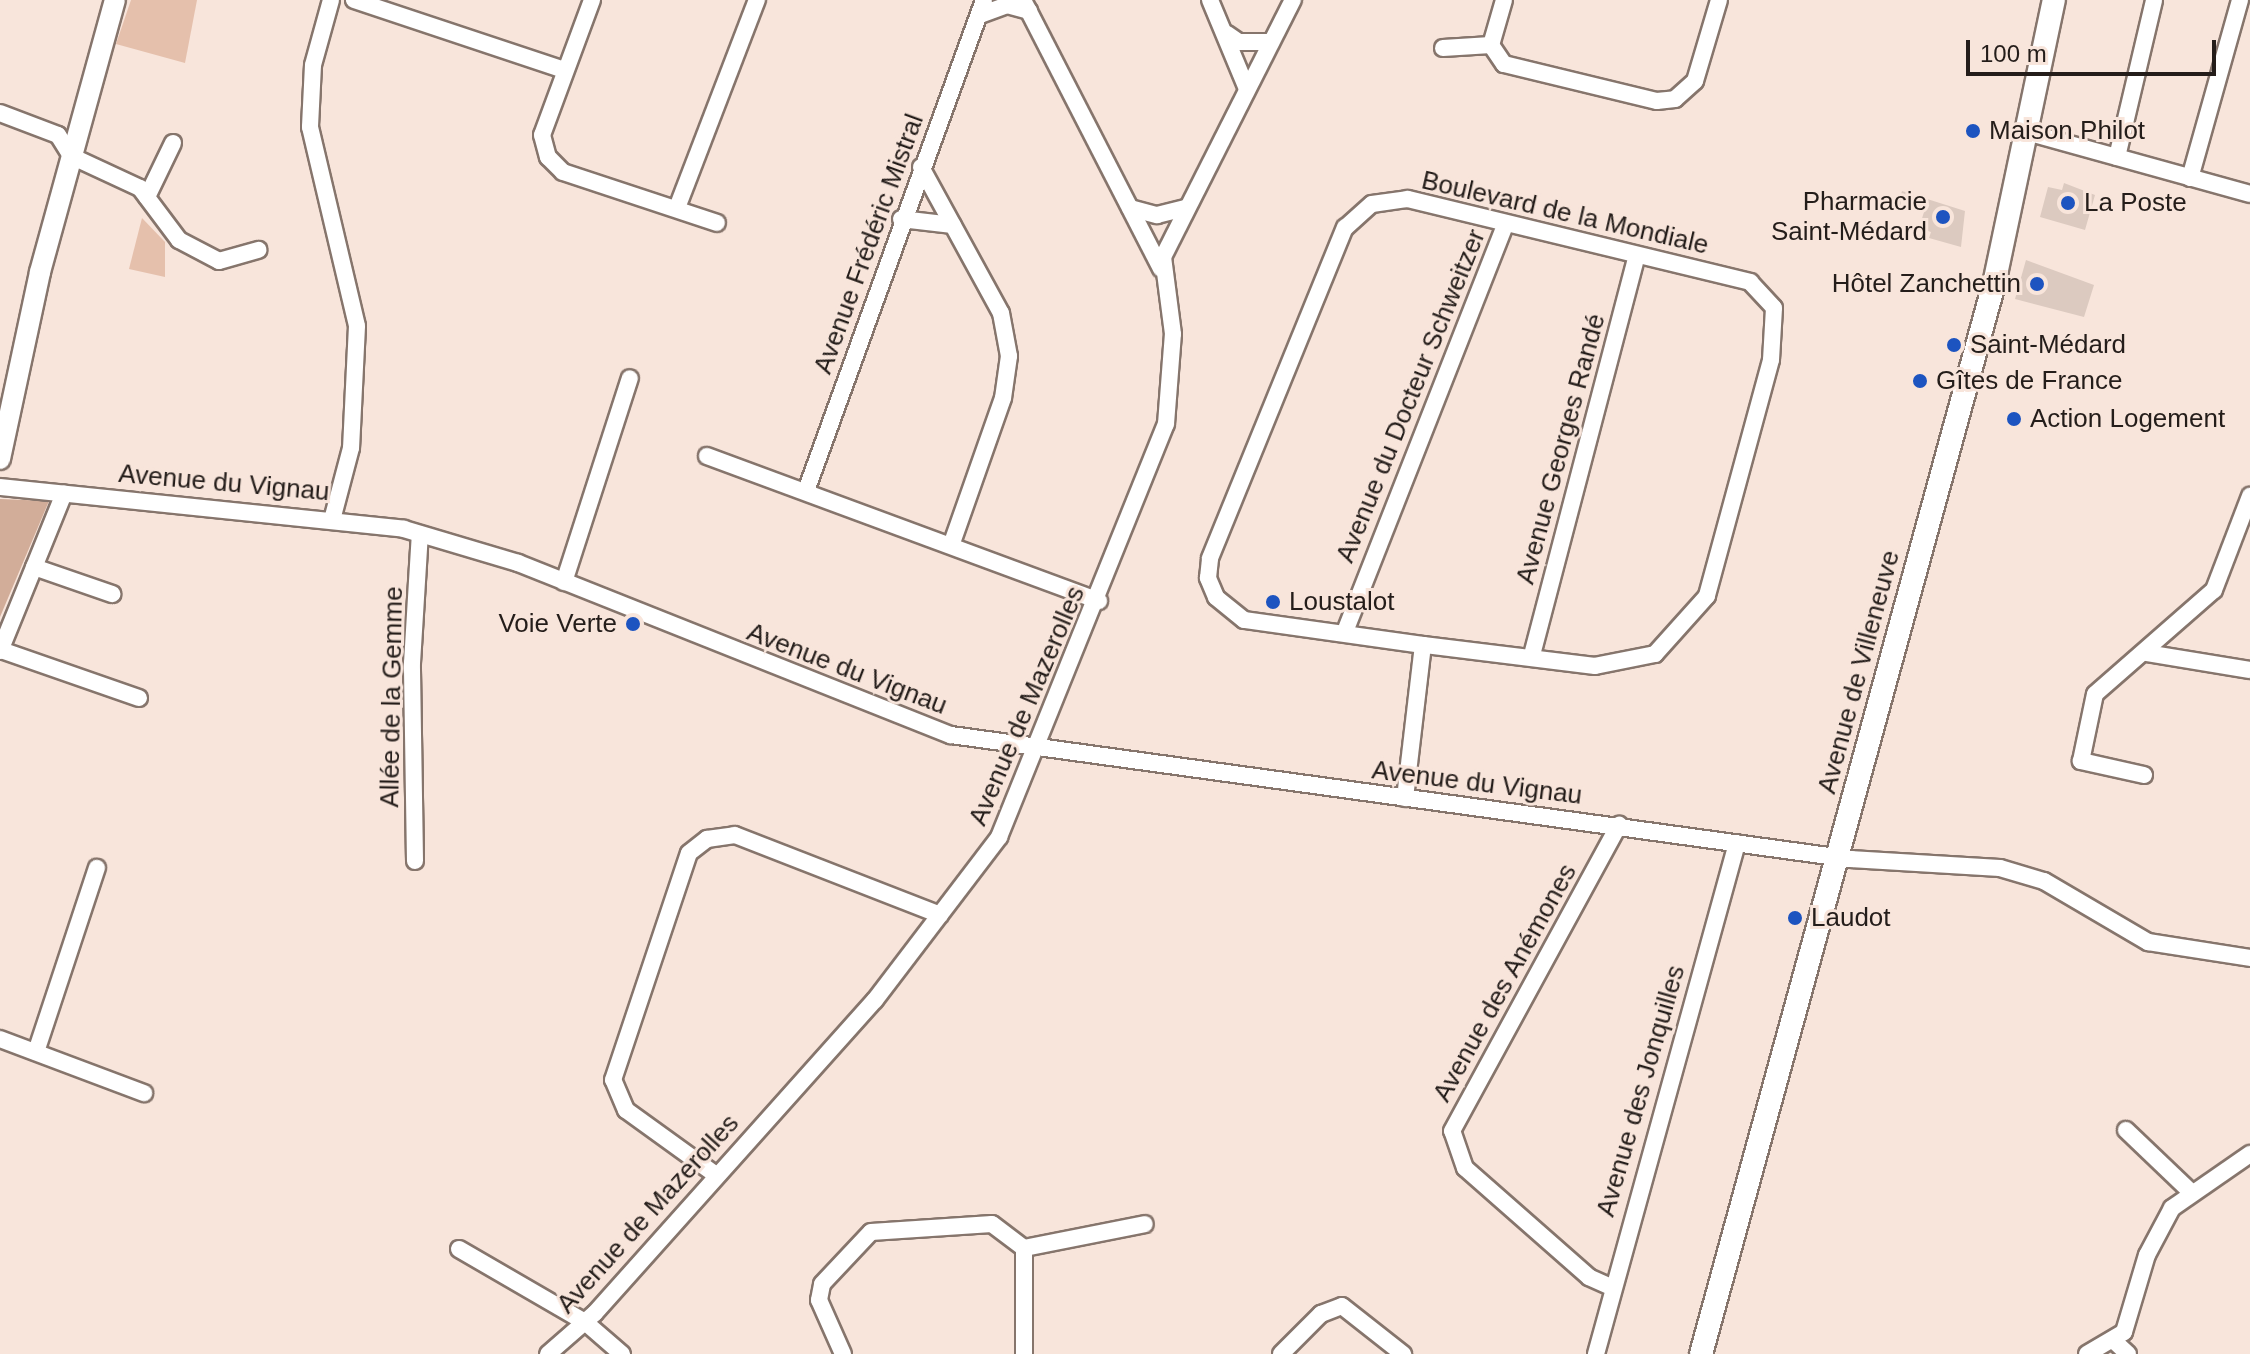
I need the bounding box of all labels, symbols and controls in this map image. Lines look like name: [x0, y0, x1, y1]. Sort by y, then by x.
scale bar: [1970, 24, 2220, 74]
text: 100 m: [1980, 40, 2047, 67]
street label: Avenue Frédéric Mistral: [807, 110, 931, 378]
place label: Maison Philot: [1989, 115, 2145, 147]
marker: Maison Philot: [1964, 122, 1982, 140]
street label: Boulevard de la Mondiale: [1419, 165, 1711, 261]
place label: Pharmacie Saint-Médard: [1771, 186, 1927, 248]
place label: La Poste: [2084, 187, 2187, 219]
marker: La Poste: [2059, 194, 2077, 212]
marker: Pharmacie Saint-Médard: [1934, 208, 1952, 226]
street label: Avenue du Docteur Schweitzer: [1330, 225, 1492, 567]
place label: Hôtel Zanchettin: [1832, 268, 2021, 300]
marker: Hôtel Zanchettin: [2028, 275, 2046, 293]
street label: Avenue Georges Randé: [1510, 310, 1612, 588]
place label: Saint-Médard: [1970, 329, 2126, 361]
marker: Saint-Médard: [1945, 336, 1963, 354]
place label: Gîtes de France: [1936, 365, 2122, 397]
marker: Gîtes de France: [1911, 372, 1929, 390]
place label: Action Logement: [2030, 403, 2225, 435]
marker: Action Logement: [2005, 410, 2023, 428]
street label: Avenue du Vignau: [117, 458, 331, 508]
street label: Avenue de Villeneuve: [1812, 547, 1906, 797]
street label: Avenue de Mazerolles: [962, 582, 1092, 830]
street label: Allée de la Gemme: [374, 586, 410, 808]
place label: Loustalot: [1289, 586, 1395, 618]
marker: Loustalot: [1264, 593, 1282, 611]
place label: Voie Verte: [498, 608, 617, 640]
marker: Voie Verte: [624, 615, 642, 633]
street label: Avenue du Vignau: [743, 617, 951, 721]
street label: Avenue du Vignau: [1370, 755, 1584, 811]
street label: Avenue des Anémones: [1426, 858, 1584, 1108]
place label: Laudot: [1811, 902, 1891, 934]
marker: Laudot: [1786, 909, 1804, 927]
street label: Avenue des Jonquilles: [1590, 962, 1692, 1220]
street label: Avenue de Mazerolles: [550, 1108, 746, 1320]

